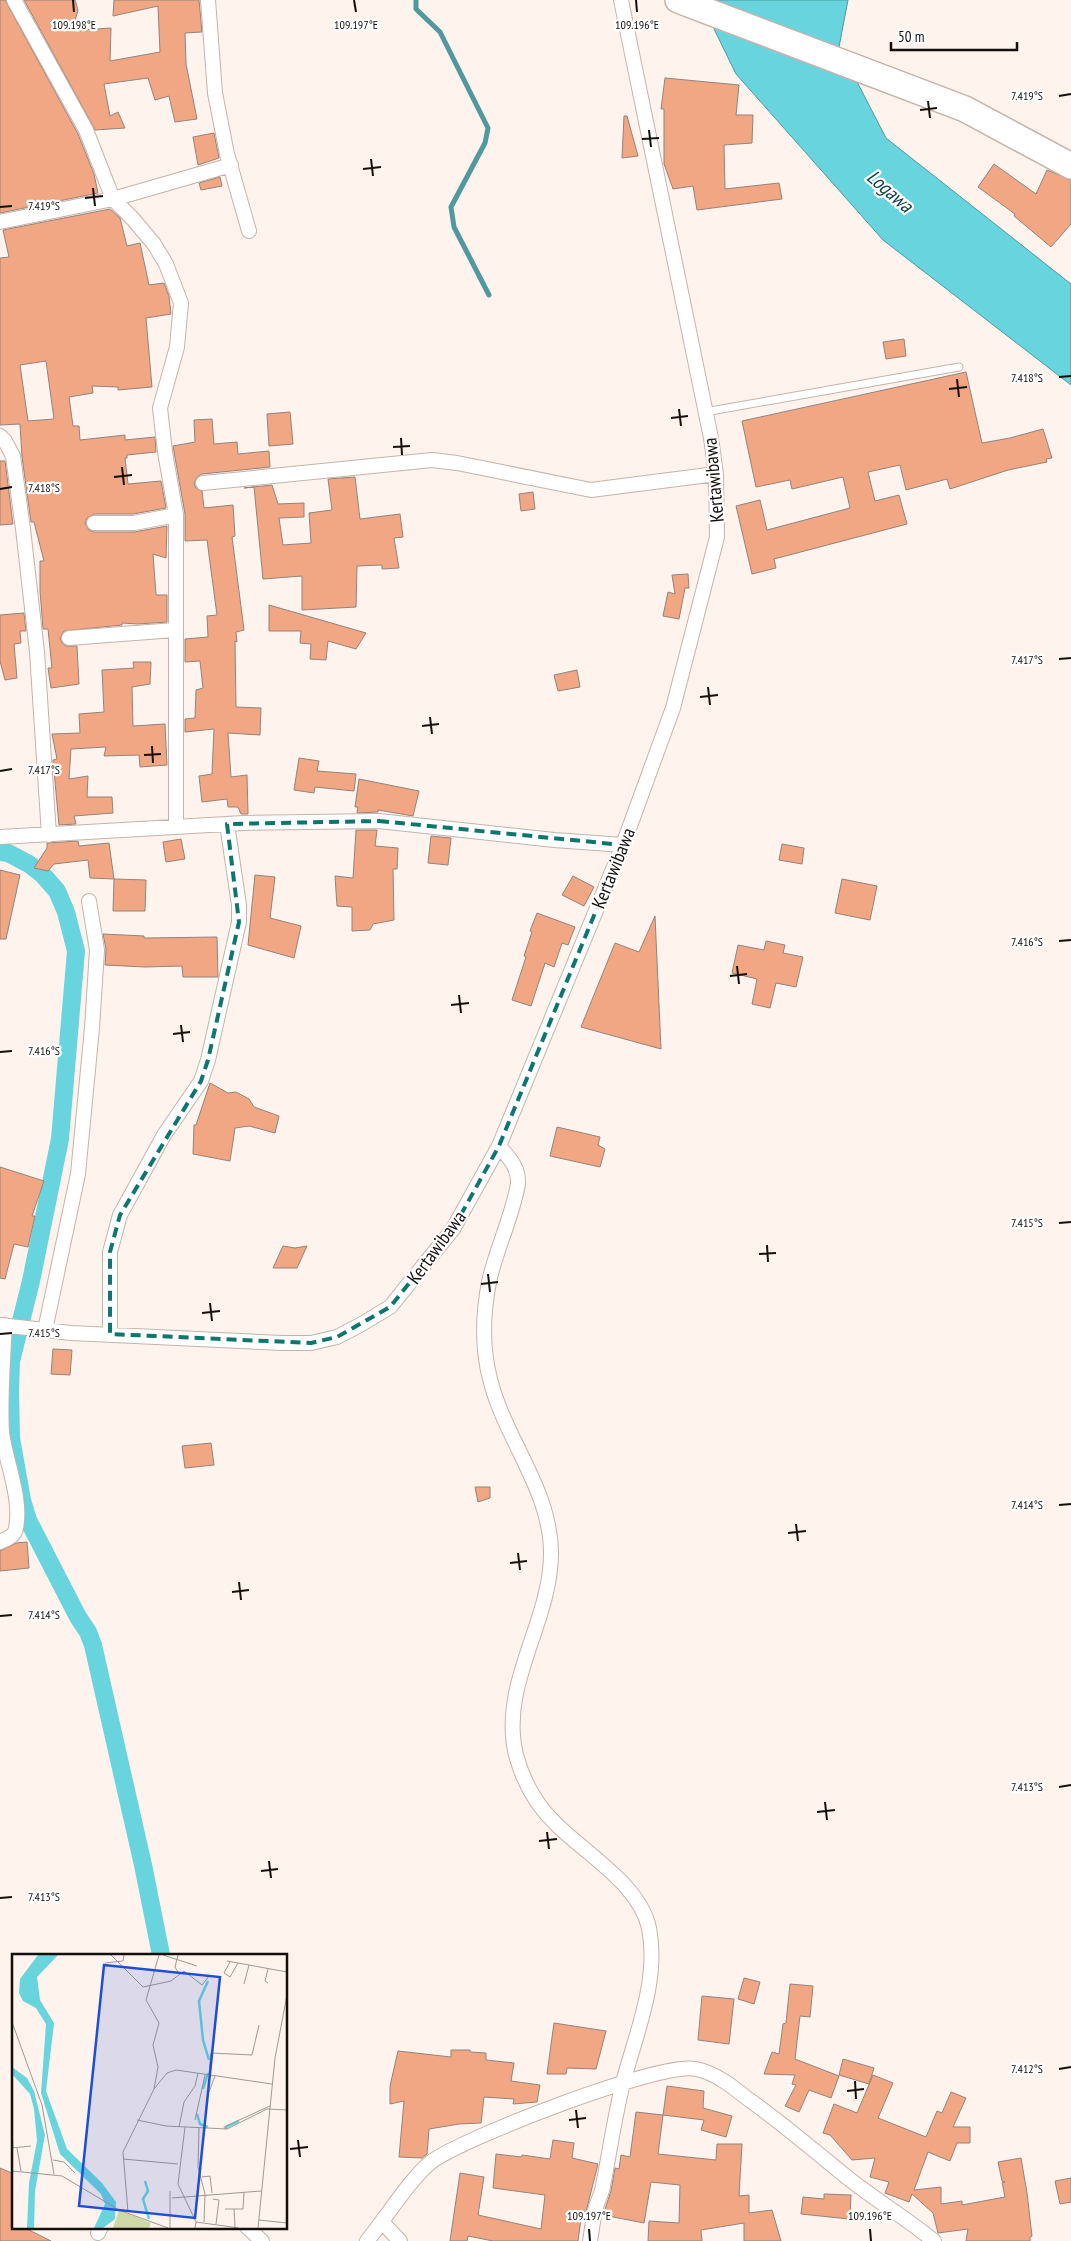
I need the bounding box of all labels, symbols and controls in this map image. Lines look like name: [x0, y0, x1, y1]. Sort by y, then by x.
text: 109.198°E: [52, 17, 96, 32]
text: 109.197°E: [334, 17, 378, 32]
text: 109.196°E: [615, 17, 659, 32]
scale bar: [891, 20, 1017, 52]
text: 50 m: [898, 27, 924, 46]
text: 7.419°S: [1011, 88, 1043, 103]
water label: Logawa: [862, 164, 919, 219]
text: 7.419°S: [28, 198, 60, 213]
text: 7.418°S: [1011, 370, 1043, 385]
street label: Kertawibawa: [697, 437, 729, 523]
text: 7.418°S: [28, 480, 60, 495]
text: 7.417°S: [1011, 652, 1043, 667]
text: 7.417°S: [28, 762, 60, 777]
street label: Kertawibawa: [586, 824, 640, 912]
text: 7.416°S: [1011, 934, 1043, 949]
text: 7.416°S: [28, 1043, 60, 1058]
street label: Kertawibawa: [401, 1206, 471, 1288]
text: 7.415°S: [1011, 1215, 1043, 1230]
text: 7.415°S: [28, 1325, 60, 1340]
text: 7.414°S: [1011, 1497, 1043, 1512]
text: 7.414°S: [28, 1607, 60, 1622]
text: 7.413°S: [1011, 1779, 1043, 1794]
text: 7.413°S: [28, 1889, 60, 1904]
inset map: [12, 1954, 288, 2228]
text: 7.412°S: [1011, 2061, 1043, 2076]
text: 109.197°E: [567, 2208, 611, 2223]
text: 109.196°E: [848, 2208, 892, 2223]

